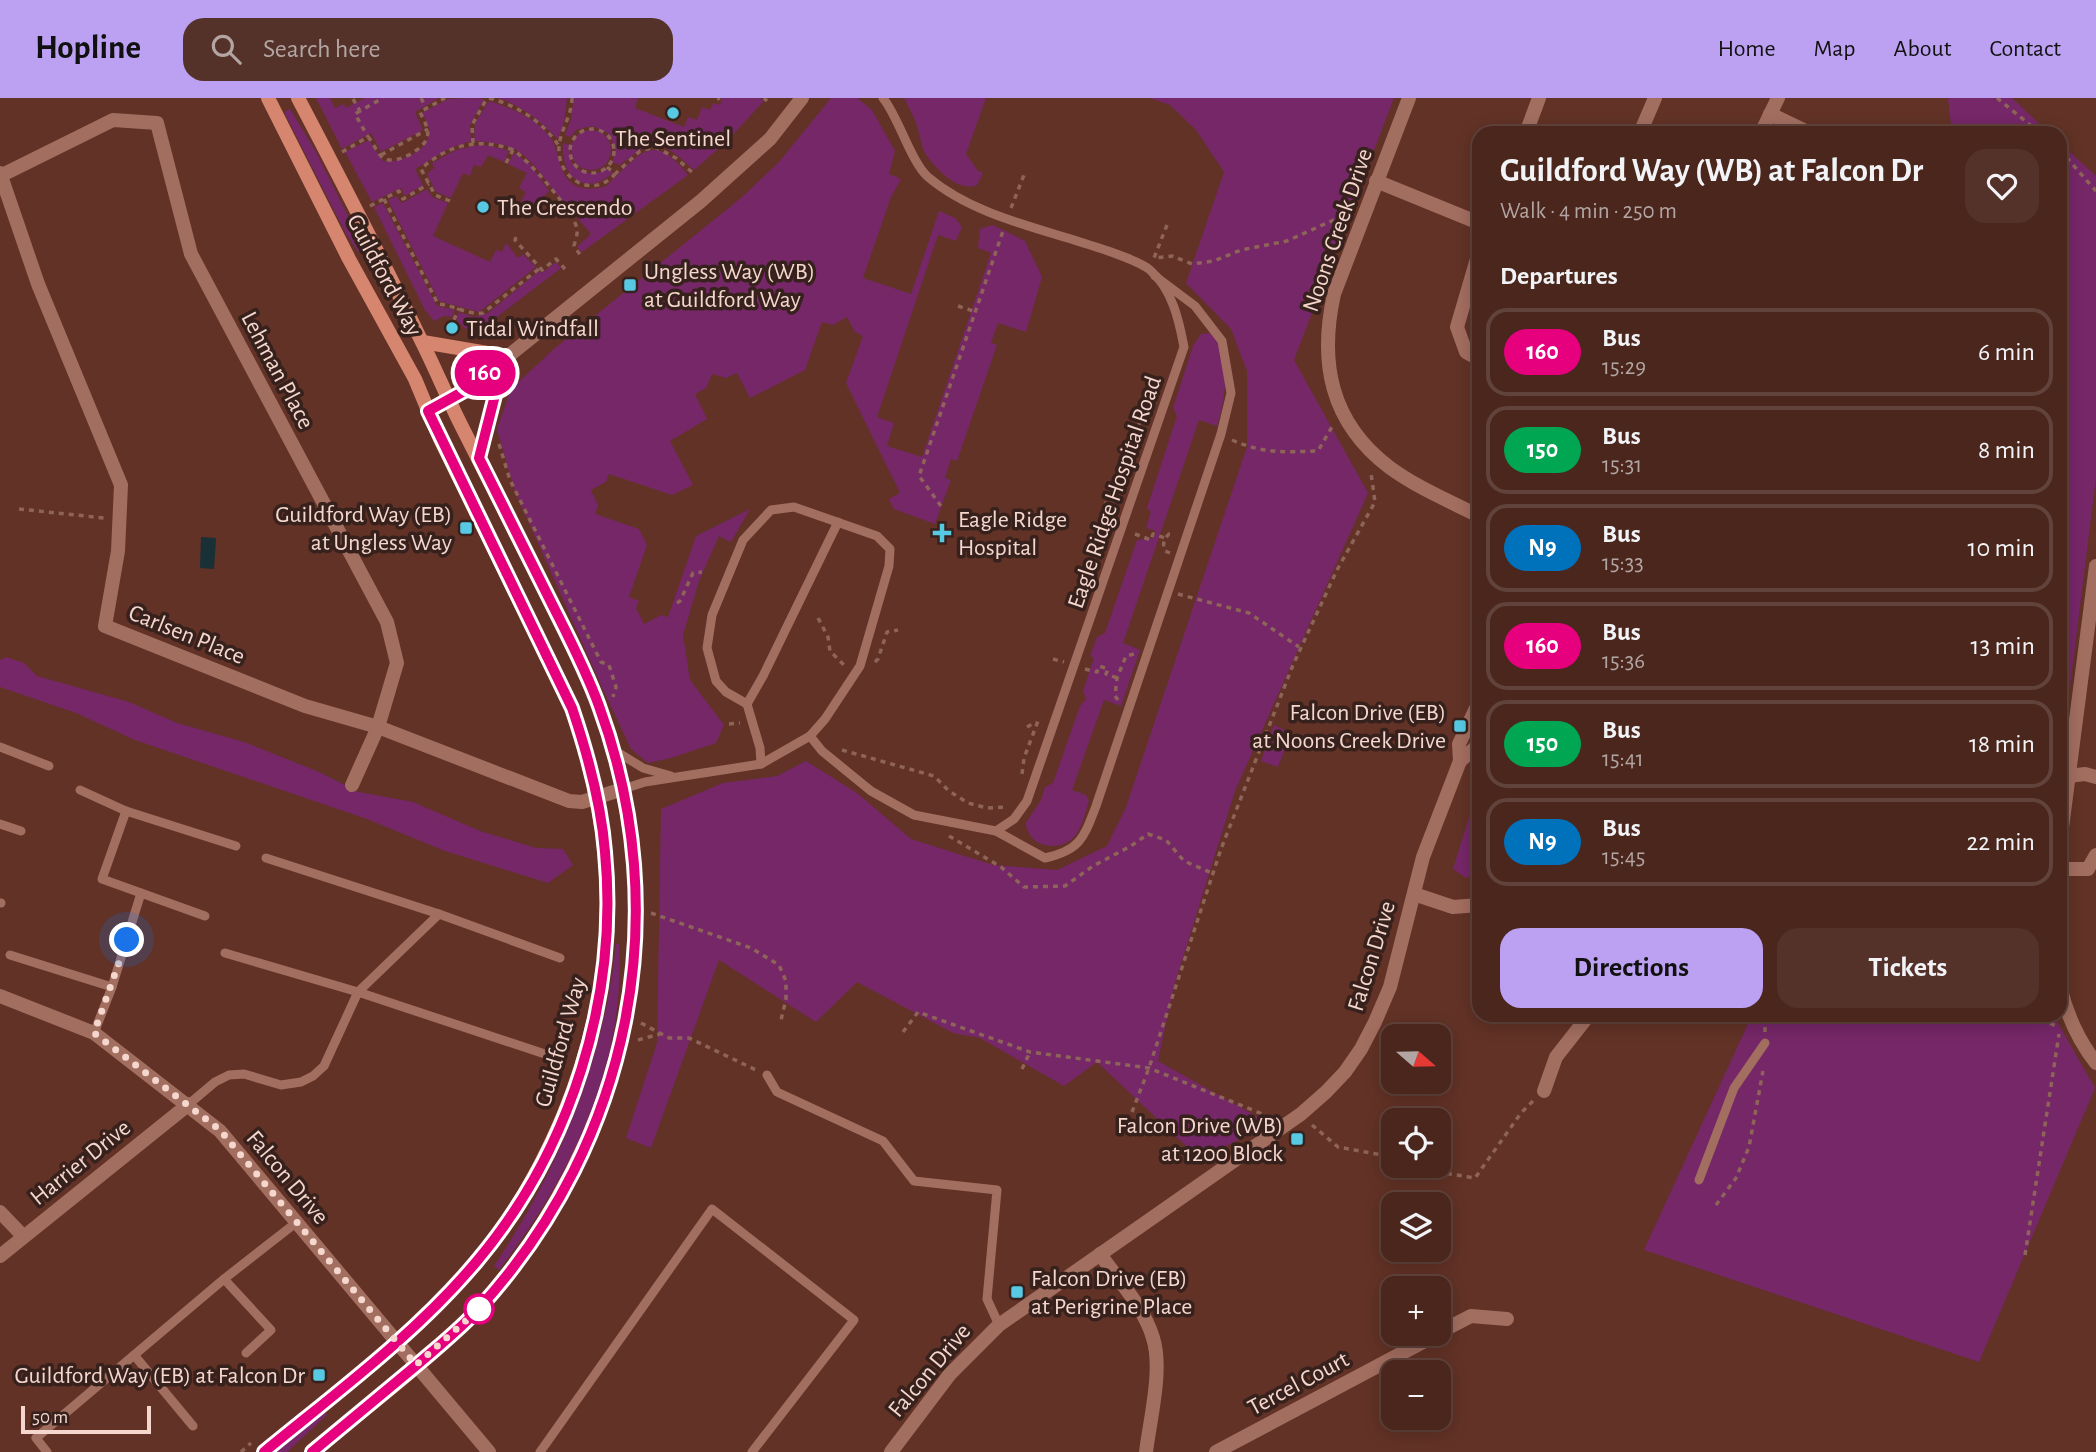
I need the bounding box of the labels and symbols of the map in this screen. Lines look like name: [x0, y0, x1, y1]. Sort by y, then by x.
marker: The Sentinel: [665, 105, 681, 121]
place label: The Sentinel: [615, 127, 731, 151]
street label: Noons Creek Drive: [1299, 146, 1377, 315]
place label: The Crescendo: [497, 196, 633, 220]
marker: The Crescendo: [475, 199, 491, 215]
street label: Guildford Way: [342, 211, 426, 340]
place label: Ungless Way (WB) at Guildford Way: [644, 260, 815, 312]
marker: Ungless Way (WB) at Guildford Way: [622, 277, 638, 293]
street label: Lehman Place: [236, 308, 318, 433]
place label: Tidal Windfall: [466, 317, 599, 341]
marker: Tidal Windfall: [444, 320, 460, 336]
line badge: 160: [445, 350, 525, 396]
street label: Eagle Ridge Hospital Road: [1064, 373, 1166, 612]
place label: Guildford Way (EB) at Ungless Way: [275, 503, 452, 555]
place label: Eagle Ridge Hospital: [958, 508, 1067, 560]
marker: Guildford Way (EB) at Ungless Way: [458, 520, 474, 536]
marker: Eagle Ridge Hospital: [932, 523, 952, 543]
street label: Carlsen Place: [125, 601, 248, 669]
place label: Falcon Drive (EB) at Noons Creek Drive: [1252, 701, 1446, 753]
marker: Falcon Drive (EB) at Noons Creek Drive: [1452, 718, 1468, 734]
street label: Falcon Drive: [1344, 898, 1400, 1014]
your location: [109, 922, 144, 957]
street label: Guildford Way: [531, 975, 591, 1110]
north arrow: [1381, 1024, 1451, 1094]
place label: Falcon Drive (WB) at 1200 Block: [1117, 1114, 1283, 1166]
street label: Harrier Drive: [26, 1115, 135, 1210]
street label: Falcon Drive: [241, 1126, 333, 1229]
marker: Falcon Drive (WB) at 1200 Block: [1289, 1131, 1305, 1147]
place label: Falcon Drive (EB) at Perigrine Place: [1031, 1267, 1192, 1319]
marker: Falcon Drive (EB) at Perigrine Place: [1009, 1284, 1025, 1300]
unlabelled marker: [464, 1294, 494, 1324]
street label: Falcon Drive: [884, 1319, 976, 1422]
street label: Tercel Court: [1244, 1347, 1353, 1420]
place label: Guildford Way (EB) at Falcon Dr: [15, 1364, 305, 1388]
marker: Guildford Way (EB) at Falcon Dr: [311, 1367, 327, 1383]
scale bar: [21, 1403, 150, 1435]

